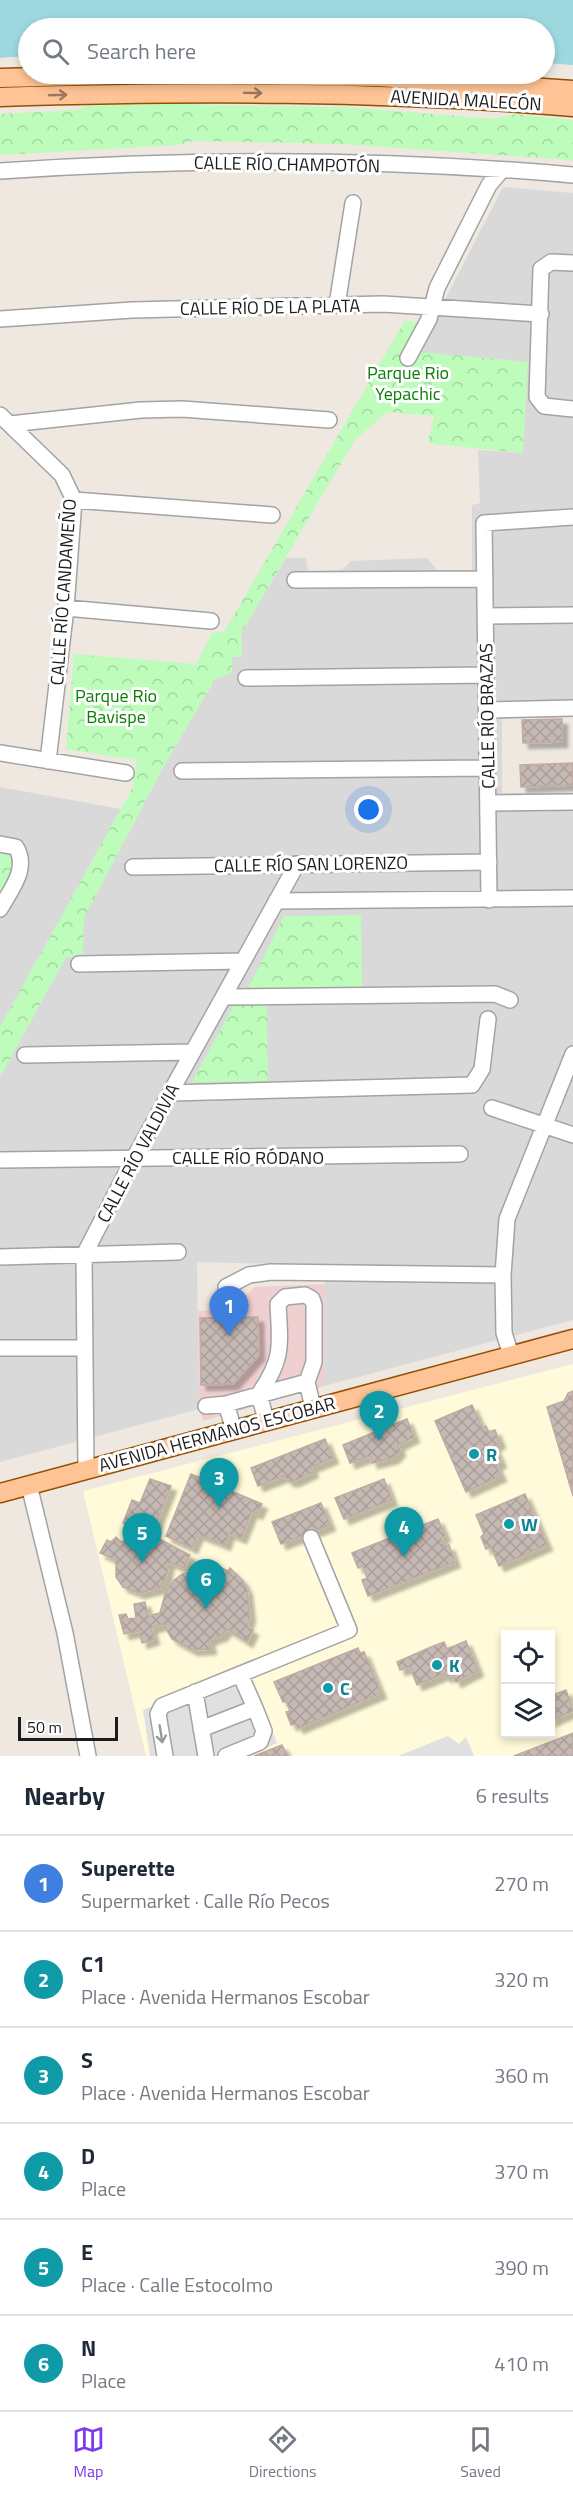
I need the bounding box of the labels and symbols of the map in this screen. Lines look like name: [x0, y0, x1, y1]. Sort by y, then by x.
street label: AVENIDA MALECÓN: [390, 83, 542, 117]
one-way arrow: [243, 87, 263, 98]
one-way arrow: [48, 90, 68, 101]
street label: CALLE RÍO CHAMPOTÓN: [194, 149, 380, 179]
street label: CALLE RÍO DE LA PLATA: [180, 292, 361, 322]
park label: Parque Rio Yepachic: [367, 359, 449, 407]
street label: CALLE RÍO CANDAMEÑO: [43, 498, 83, 686]
street label: CALLE RÍO BRAZAS: [472, 643, 502, 789]
park label: Parque Rio Bavispe: [75, 682, 157, 730]
your location: [354, 795, 383, 824]
street label: CALLE RÍO SAN LORENZO: [214, 849, 408, 879]
street label: CALLE RÍO VALDIVIA: [90, 1078, 186, 1227]
street label: CALLE RÍO RÓDANO: [172, 1144, 324, 1171]
pin: 1: [210, 1286, 248, 1336]
street label: AVENIDA HERMANOS ESCOBAR: [96, 1389, 338, 1479]
pin: 2: [360, 1392, 398, 1441]
place label: R: [486, 1441, 497, 1468]
marker: R: [467, 1447, 481, 1461]
pin: 3: [200, 1458, 238, 1508]
pin: 4: [384, 1508, 424, 1557]
place label: W: [521, 1511, 538, 1538]
pin: 5: [122, 1514, 162, 1563]
marker: W: [502, 1517, 516, 1531]
pin: 6: [186, 1560, 226, 1609]
place label: K: [449, 1652, 460, 1679]
marker: K: [430, 1658, 444, 1672]
place label: C: [340, 1675, 350, 1702]
marker: C: [321, 1681, 335, 1695]
scale bar: [18, 1714, 118, 1742]
one-way arrow: [156, 1723, 167, 1743]

